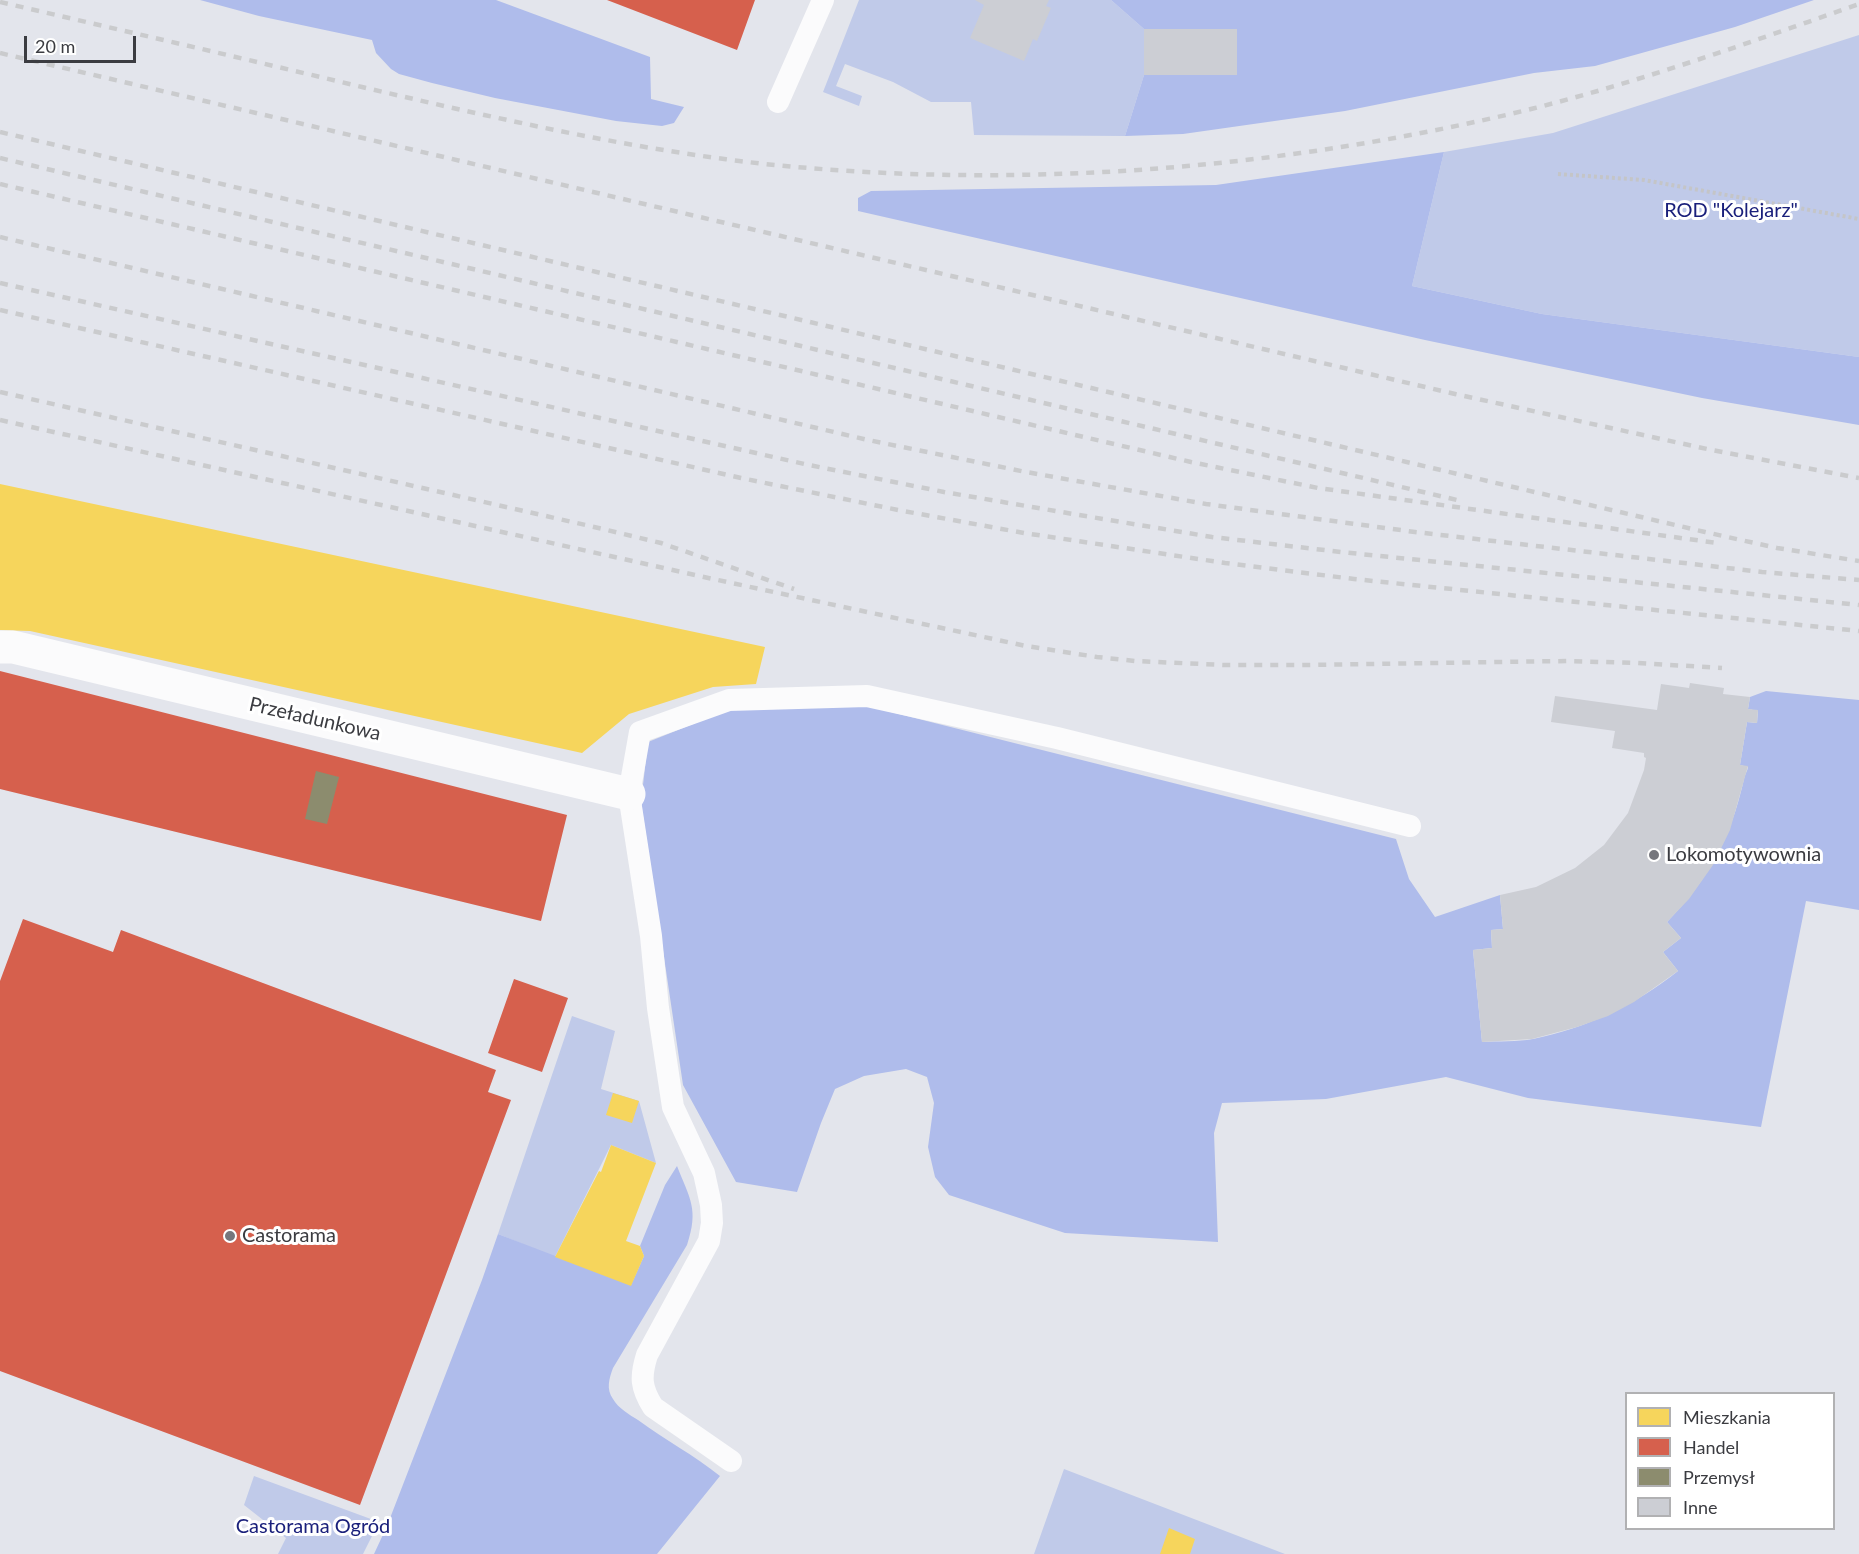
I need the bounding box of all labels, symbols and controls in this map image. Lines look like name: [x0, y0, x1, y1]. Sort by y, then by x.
scale bar: [27, 24, 140, 62]
text: 20 m: [35, 35, 75, 57]
park label: ROD "Kolejarz": [1664, 199, 1798, 223]
street label: Przeładunkowa: [247, 692, 383, 746]
place label: Lokomotywownia: [1666, 843, 1821, 867]
marker: Lokomotywownia: [1647, 848, 1661, 862]
place label: Castorama: [242, 1224, 336, 1248]
marker: Castorama: [223, 1229, 237, 1243]
legend: [1625, 1392, 1835, 1530]
text: Mieszkania: [1683, 1406, 1771, 1428]
text: Handel: [1683, 1436, 1739, 1458]
text: Przemysł: [1683, 1466, 1755, 1488]
text: Inne: [1683, 1496, 1718, 1518]
park label: Castorama Ogród: [236, 1515, 390, 1539]

